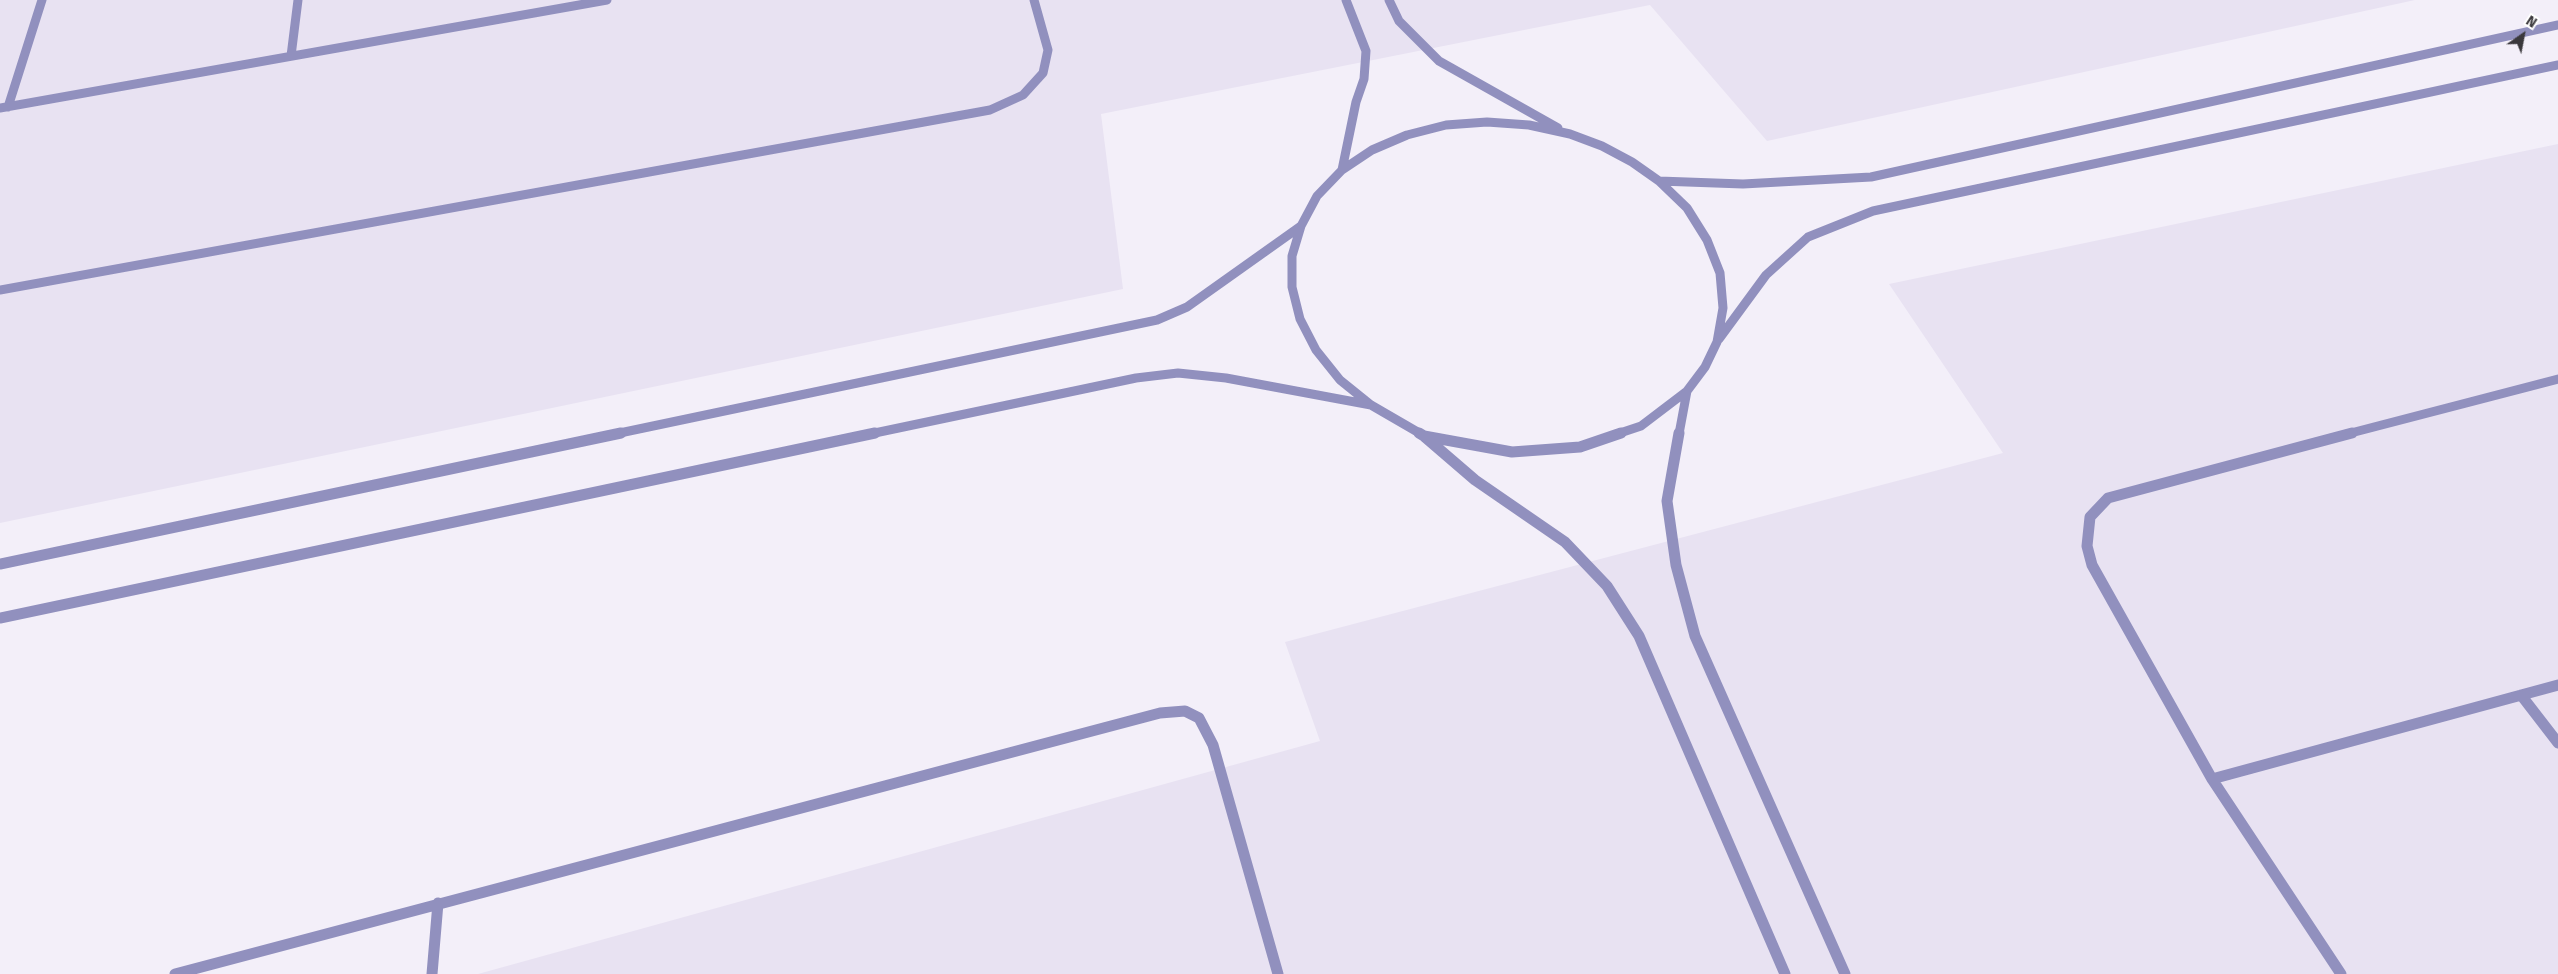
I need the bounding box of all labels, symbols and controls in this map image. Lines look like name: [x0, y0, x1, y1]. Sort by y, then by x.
north arrow: [2498, 10, 2548, 60]
text: N: [2523, 12, 2540, 32]

